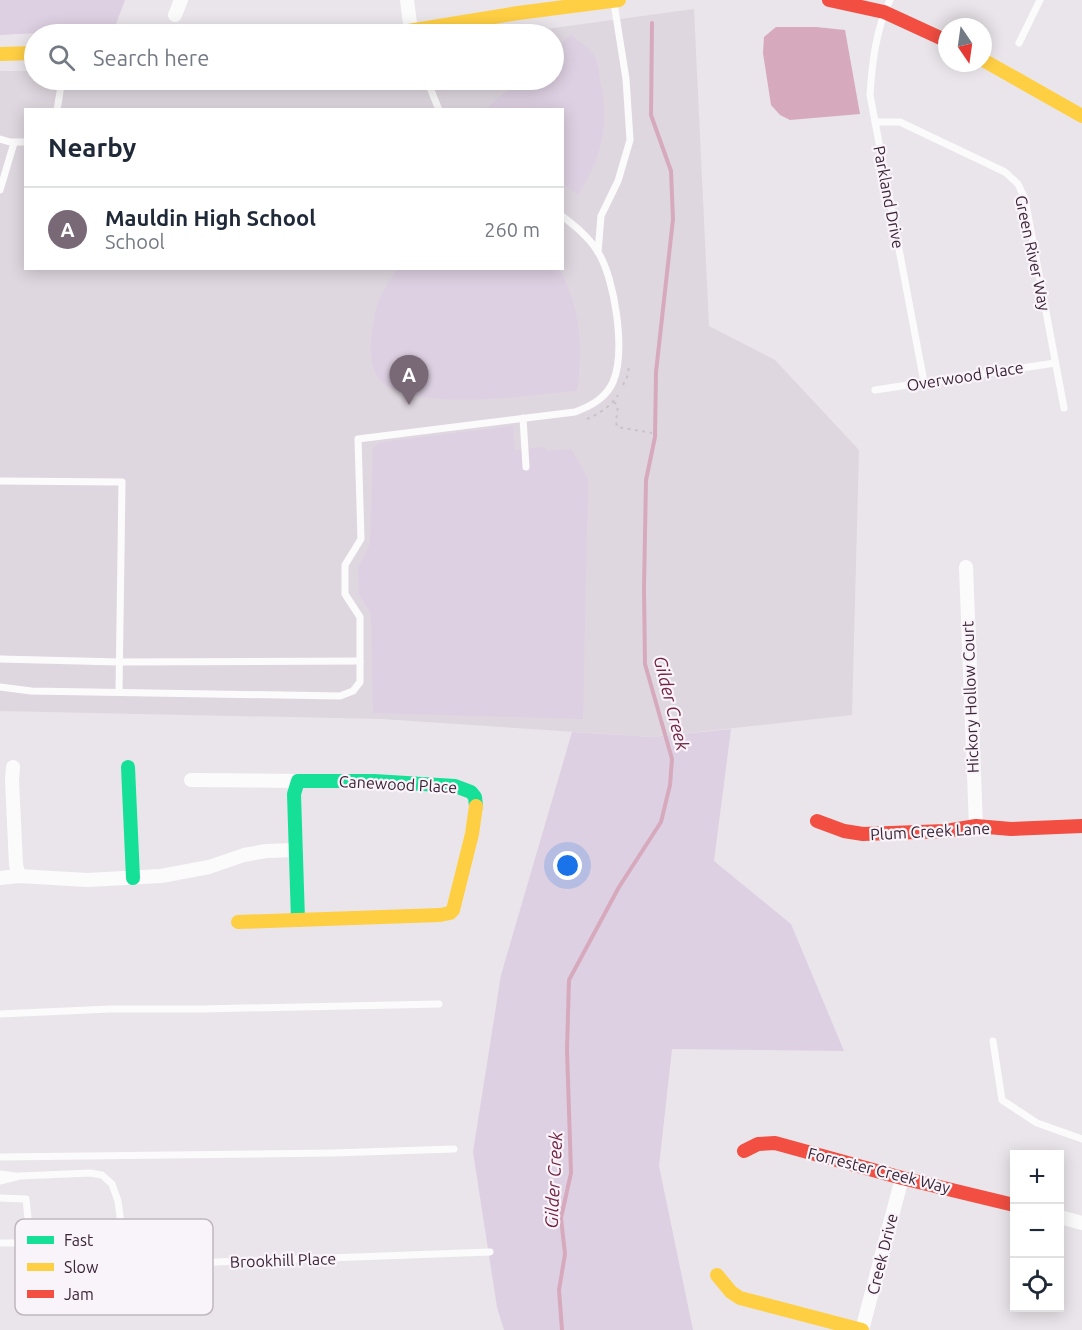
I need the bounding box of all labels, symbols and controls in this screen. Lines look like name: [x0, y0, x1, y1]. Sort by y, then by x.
north arrow: [938, 18, 992, 72]
search box: [24, 24, 564, 90]
icon: search: [45, 41, 78, 74]
text: Search here: [93, 45, 209, 70]
text: Nearby: [48, 133, 136, 162]
street label: Parkland Drive: [870, 144, 908, 250]
street label: Green River Way: [1012, 194, 1054, 313]
text: Mauldin High School: [105, 205, 316, 230]
text: A: [60, 218, 75, 241]
text: 260 m: [484, 218, 540, 241]
text: School: [105, 230, 165, 253]
pin: A: [390, 356, 428, 405]
street label: Overwood Place: [905, 358, 1025, 394]
street label: Hickory Hollow Court: [958, 620, 982, 773]
water label: Gilder Creek: [651, 654, 694, 753]
street label: Canewood Place: [338, 772, 458, 796]
street label: Plum Creek Lane: [870, 819, 990, 843]
your location: [553, 851, 582, 880]
water label: Gilder Creek: [540, 1130, 566, 1229]
street label: Forrester Creek Way: [806, 1144, 952, 1196]
map controls: [1010, 1150, 1064, 1312]
button: +: [1010, 1150, 1064, 1204]
button: −: [1010, 1204, 1064, 1258]
street label: Creek Drive: [863, 1212, 901, 1296]
legend: [15, 1219, 213, 1315]
text: Fast: [64, 1231, 94, 1249]
street label: Brookhill Place: [230, 1249, 336, 1271]
text: Slow: [64, 1258, 99, 1276]
button: locate: [1010, 1258, 1064, 1312]
text: Jam: [64, 1285, 94, 1303]

